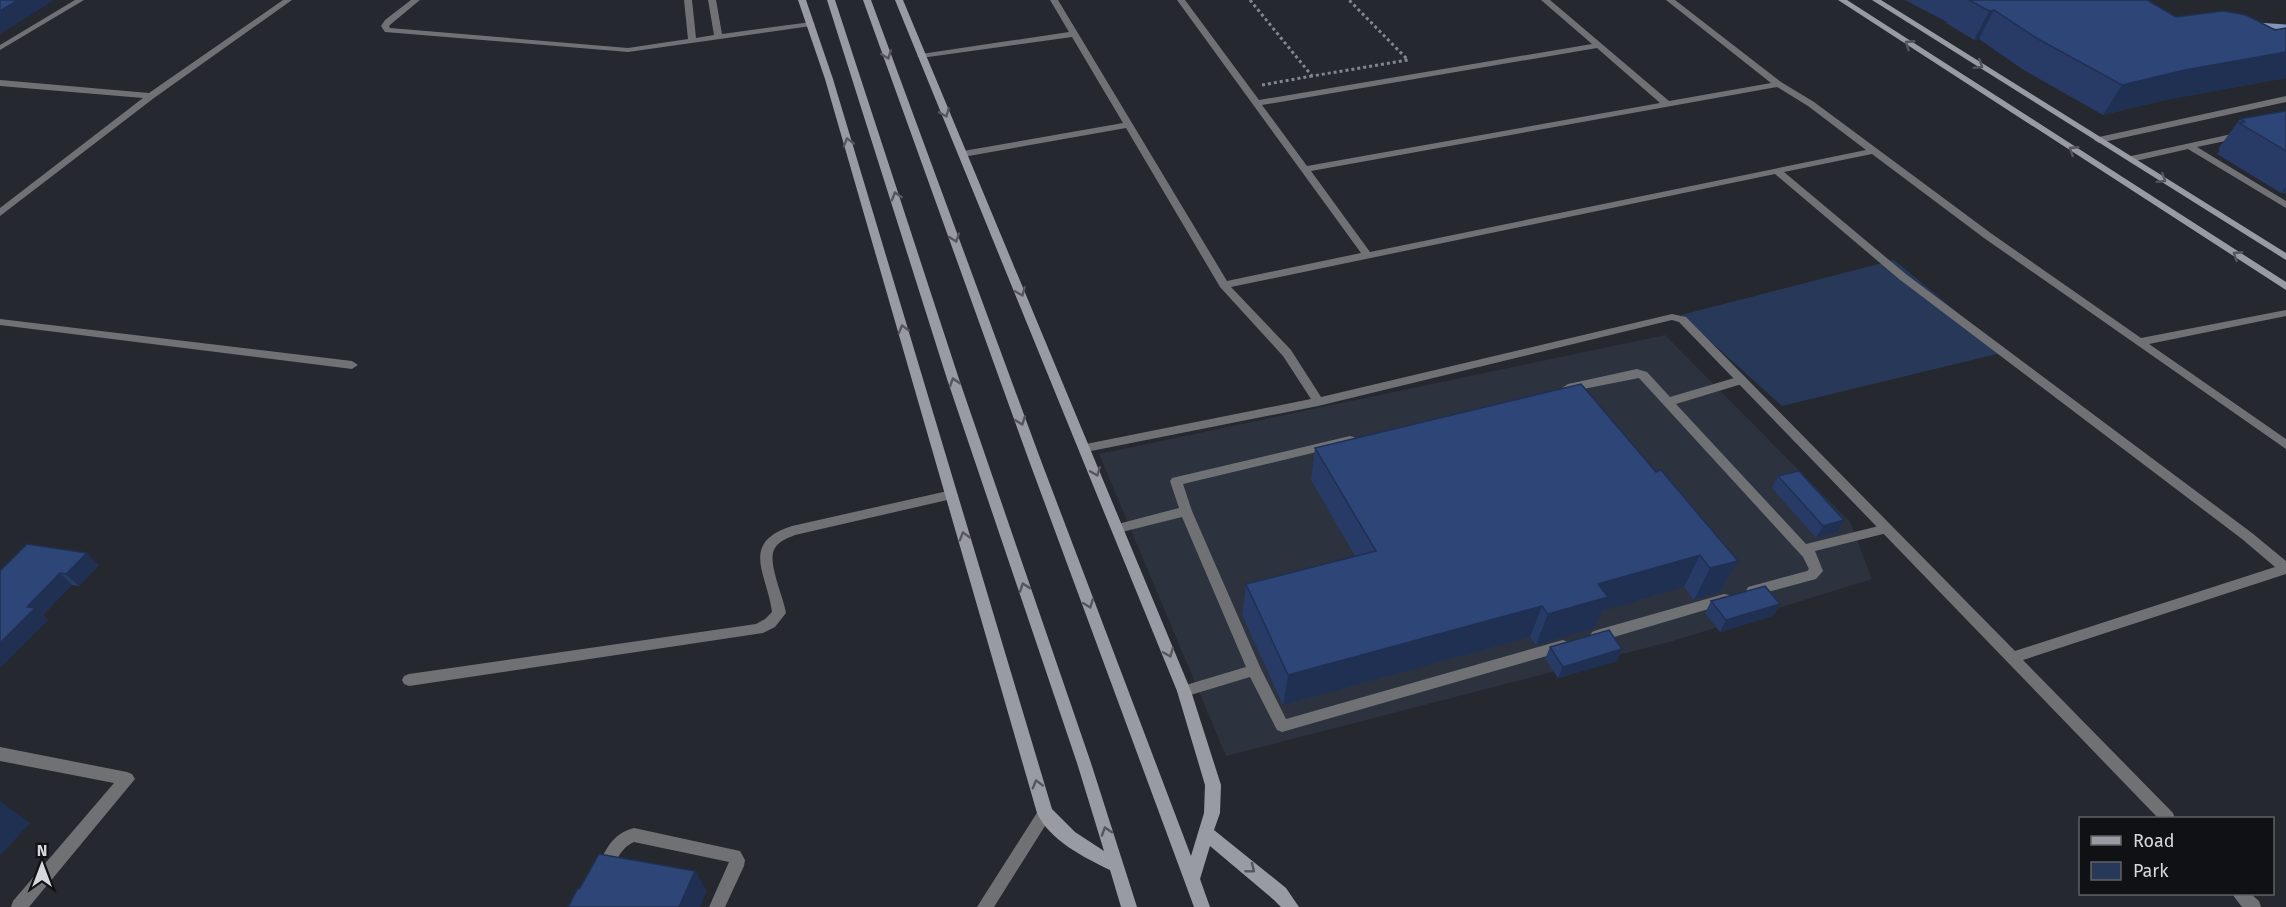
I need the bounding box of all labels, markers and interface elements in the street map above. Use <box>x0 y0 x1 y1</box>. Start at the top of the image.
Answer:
one-way arrow <box>1905 40 1916 51</box>
one-way arrow <box>880 49 893 60</box>
one-way arrow <box>1973 57 1983 69</box>
one-way arrow <box>938 106 950 117</box>
one-way arrow <box>843 137 855 148</box>
one-way arrow <box>2069 145 2079 157</box>
one-way arrow <box>2156 171 2166 183</box>
one-way arrow <box>891 191 903 202</box>
one-way arrow <box>947 232 960 243</box>
one-way arrow <box>2233 251 2243 263</box>
one-way arrow <box>1013 286 1025 297</box>
one-way arrow <box>898 324 910 335</box>
one-way arrow <box>949 377 961 388</box>
one-way arrow <box>1013 416 1026 426</box>
one-way arrow <box>1089 466 1101 477</box>
one-way arrow <box>959 531 971 542</box>
one-way arrow <box>1018 582 1031 592</box>
one-way arrow <box>1082 598 1094 609</box>
one-way arrow <box>1162 647 1174 658</box>
one-way arrow <box>1032 779 1044 789</box>
legend <box>2079 817 2274 895</box>
one-way arrow <box>1101 826 1113 837</box>
text: Road <box>2133 830 2175 852</box>
north arrow <box>12 835 72 895</box>
text: N <box>37 841 47 860</box>
text: Park <box>2133 860 2169 882</box>
one-way arrow <box>1244 862 1255 873</box>

